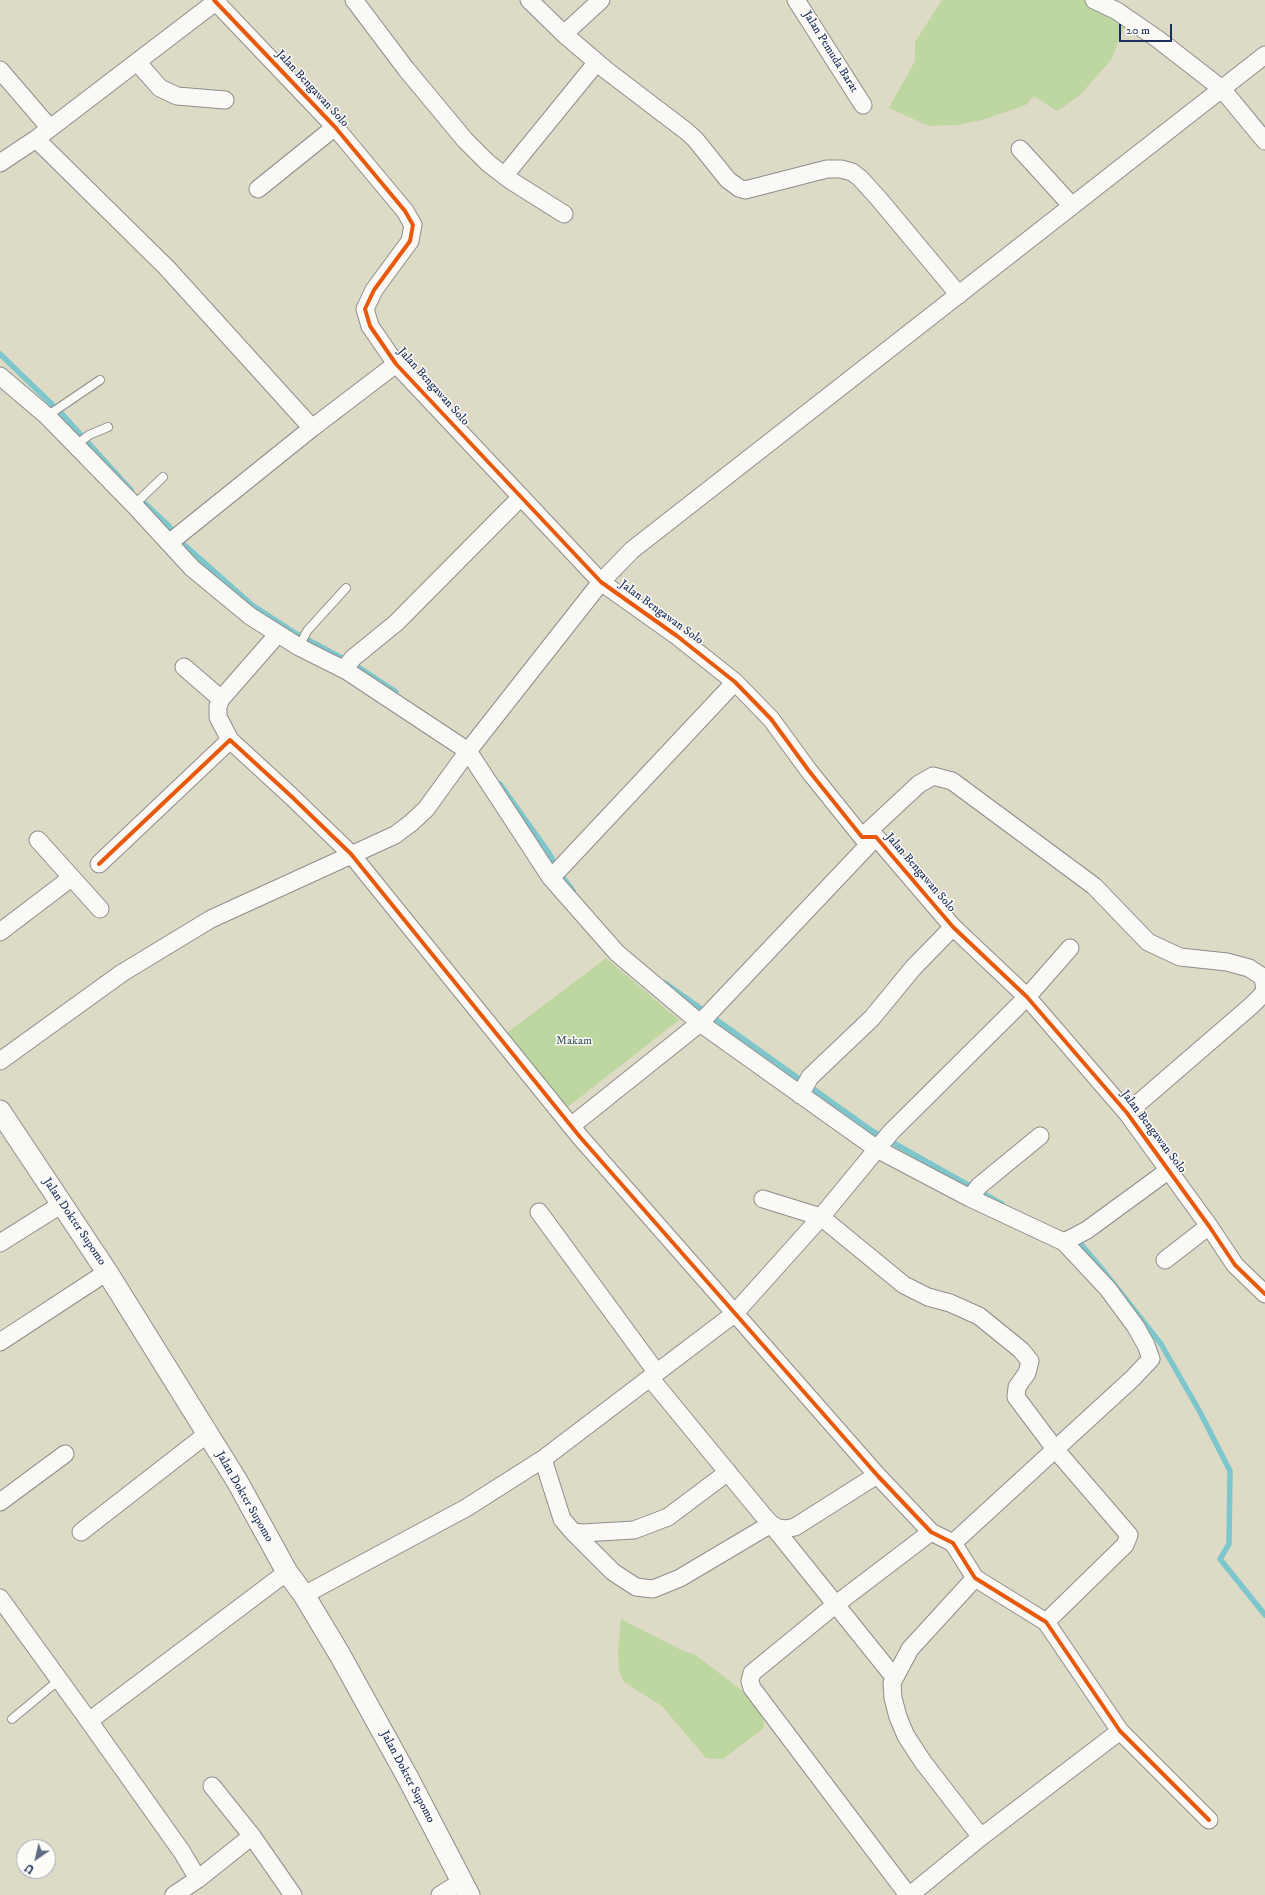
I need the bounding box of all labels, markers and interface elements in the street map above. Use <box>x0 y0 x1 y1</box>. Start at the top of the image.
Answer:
street label: Jalan Pemuda Barat <box>799 9 861 95</box>
scale bar <box>1121 16 1174 42</box>
text: 20 m <box>1126 23 1150 38</box>
street label: Jalan Bengawan Solo <box>273 48 351 130</box>
street label: Jalan Bengawan Solo <box>394 345 472 429</box>
street label: Jalan Bengawan Solo <box>616 578 706 648</box>
street label: Jalan Bengawan Solo <box>882 831 958 915</box>
park label: Makam <box>556 1035 592 1049</box>
street label: Jalan Bengawan Solo <box>1117 1088 1189 1176</box>
street label: Jalan Dokter Supomo <box>39 1176 109 1268</box>
street label: Jalan Dokter Supomo <box>212 1449 276 1545</box>
street label: Jalan Dokter Supomo <box>377 1728 437 1826</box>
north arrow <box>16 1839 56 1879</box>
text: U <box>22 1860 37 1876</box>

